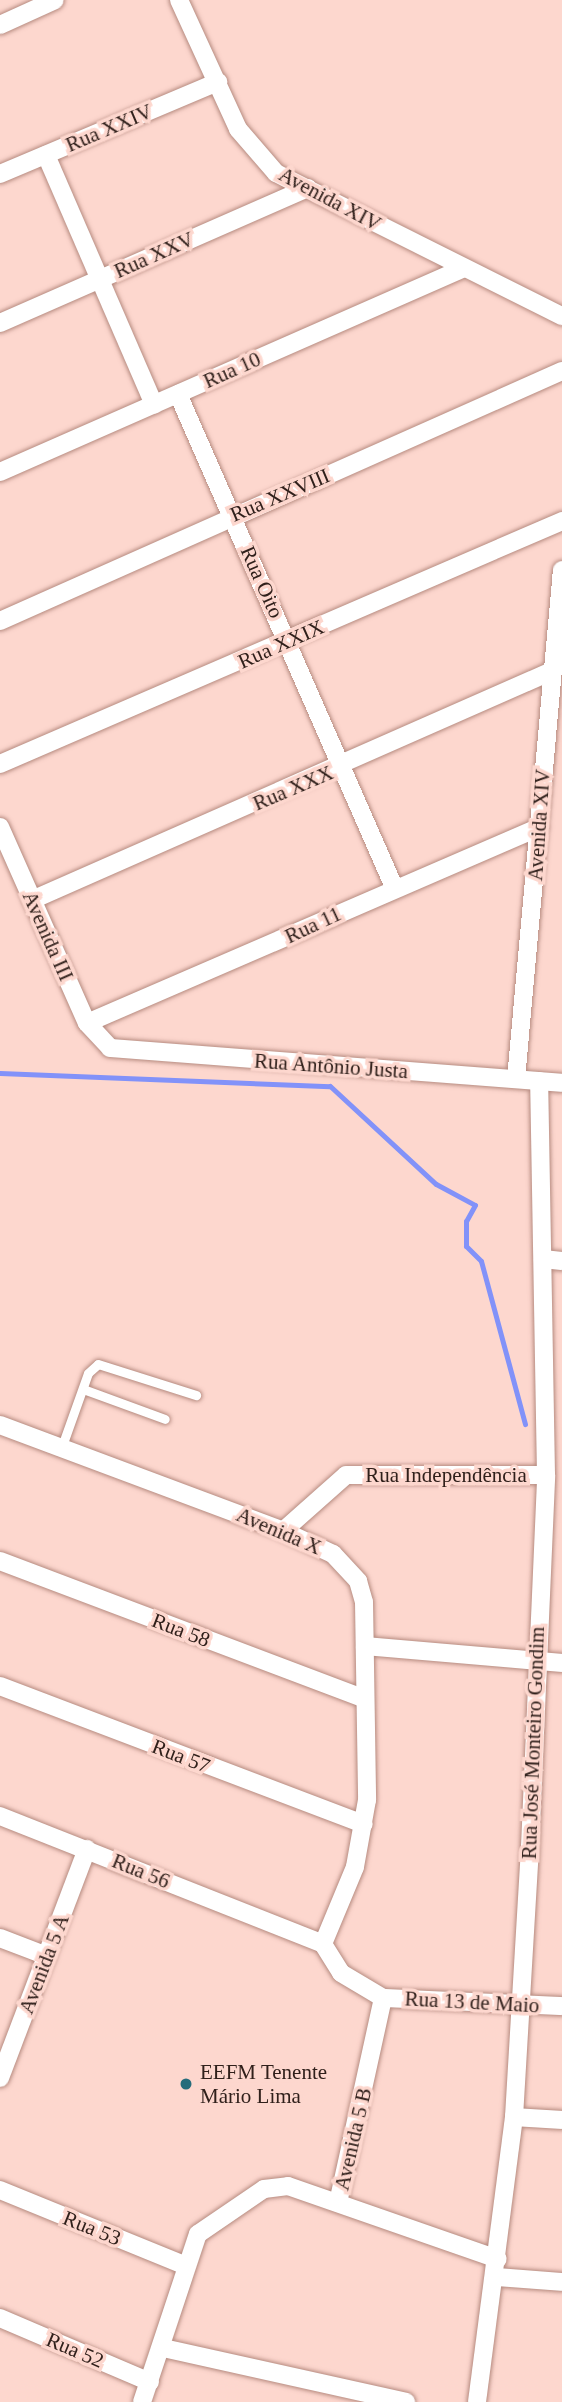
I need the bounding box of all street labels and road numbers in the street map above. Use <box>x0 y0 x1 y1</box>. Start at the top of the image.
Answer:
street label: Rua XXIV <box>62 99 156 157</box>
street label: Avenida XIV <box>275 162 385 236</box>
street label: Rua XXV <box>110 226 198 284</box>
street label: Rua 10 <box>199 346 265 394</box>
street label: Rua XXVIII <box>226 463 334 527</box>
street label: Rua Oito <box>235 542 289 622</box>
street label: Rua XXIX <box>234 614 328 674</box>
street label: Rua XXX <box>249 760 337 816</box>
street label: Avenida XIV <box>523 768 555 882</box>
street label: Avenida III <box>17 887 79 985</box>
street label: Rua 11 <box>281 901 345 949</box>
street label: Rua Antônio Justa <box>253 1048 409 1084</box>
street label: Rua Independência <box>365 1462 527 1488</box>
street label: Avenida X <box>233 1502 325 1560</box>
street label: Rua 58 <box>148 1607 214 1653</box>
street label: Rua José Monteiro Gondim <box>516 1626 550 1860</box>
street label: Rua 57 <box>148 1733 214 1779</box>
street label: Rua 56 <box>108 1848 174 1894</box>
street label: Avenida 5 A <box>13 1910 75 2018</box>
street label: Rua 13 de Maio <box>404 1986 540 2018</box>
street label: Avenida 5 B <box>329 2085 377 2193</box>
street label: Rua 53 <box>59 2205 125 2251</box>
street label: Rua 52 <box>42 2327 108 2373</box>

